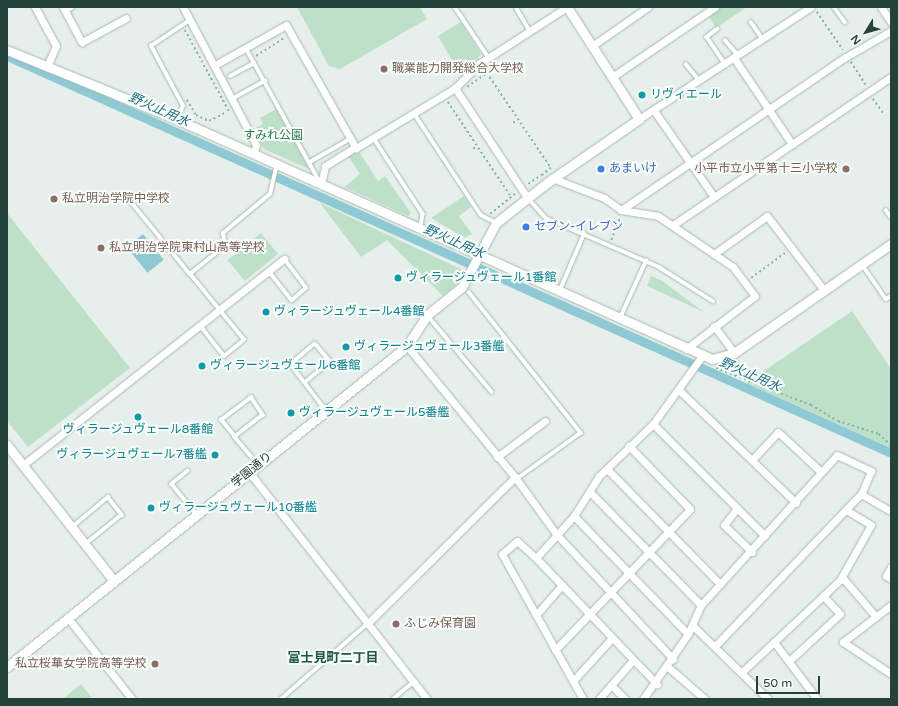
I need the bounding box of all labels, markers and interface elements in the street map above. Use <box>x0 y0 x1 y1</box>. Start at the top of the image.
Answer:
north arrow <box>846 12 886 52</box>
text: N <box>848 32 864 47</box>
place label: 職業能力開発総合大学校 <box>392 62 524 76</box>
marker: 職業能力開発総合大学校 <box>379 64 389 74</box>
place label: リヴィエール <box>650 88 722 102</box>
water label: 野火止用水 <box>126 90 192 130</box>
marker: リヴィエール <box>637 90 647 100</box>
park label: すみれ公園 <box>243 129 303 143</box>
place label: あまいけ <box>609 162 657 176</box>
place label: 小平市立小平第十三小学校 <box>694 162 838 176</box>
marker: あまいけ <box>596 164 606 174</box>
marker: 小平市立小平第十三小学校 <box>841 164 851 174</box>
place label: 私立明治学院中学校 <box>62 192 170 206</box>
marker: 私立明治学院中学校 <box>49 194 59 204</box>
place label: セブン-イレブン <box>534 220 623 234</box>
water label: 野火止用水 <box>421 222 487 262</box>
marker: セブン-イレブン <box>521 222 531 232</box>
place label: 私立明治学院東村山高等学校 <box>109 241 265 255</box>
marker: 私立明治学院東村山高等学校 <box>96 243 106 253</box>
place label: ヴィラージュヴェール1番館 <box>406 271 558 285</box>
marker: ヴィラージュヴェール1番館 <box>393 273 403 283</box>
place label: ヴィラージュヴェール4番館 <box>274 305 426 319</box>
marker: ヴィラージュヴェール4番館 <box>261 307 271 317</box>
place label: ヴィラージュヴェール3番艦 <box>354 340 506 354</box>
marker: ヴィラージュヴェール3番艦 <box>341 342 351 352</box>
water label: 野火止用水 <box>717 355 783 395</box>
place label: ヴィラージュヴェール6番館 <box>210 359 362 373</box>
marker: ヴィラージュヴェール6番館 <box>197 361 207 371</box>
place label: ヴィラージュヴェール5番艦 <box>299 406 451 420</box>
marker: ヴィラージュヴェール5番艦 <box>286 408 296 418</box>
marker: ヴィラージュヴェール8番館 <box>133 412 143 422</box>
place label: ヴィラージュヴェール8番館 <box>62 423 214 437</box>
place label: ヴィラージュヴェール7番艦 <box>55 448 207 462</box>
street label: 学園通り <box>229 449 275 491</box>
marker: ヴィラージュヴェール7番艦 <box>210 450 220 460</box>
place label: ヴィラージュヴェール10番艦 <box>159 501 318 515</box>
marker: ヴィラージュヴェール10番艦 <box>146 503 156 513</box>
place label: ふじみ保育園 <box>404 617 476 631</box>
marker: ふじみ保育園 <box>391 619 401 629</box>
district label: 富士見町二丁目 <box>288 650 378 666</box>
place label: 私立桜華女学院高等学校 <box>15 657 147 671</box>
marker: 私立桜華女学院高等学校 <box>150 659 160 669</box>
scale bar <box>758 668 822 694</box>
text: 50 m <box>763 676 792 690</box>

